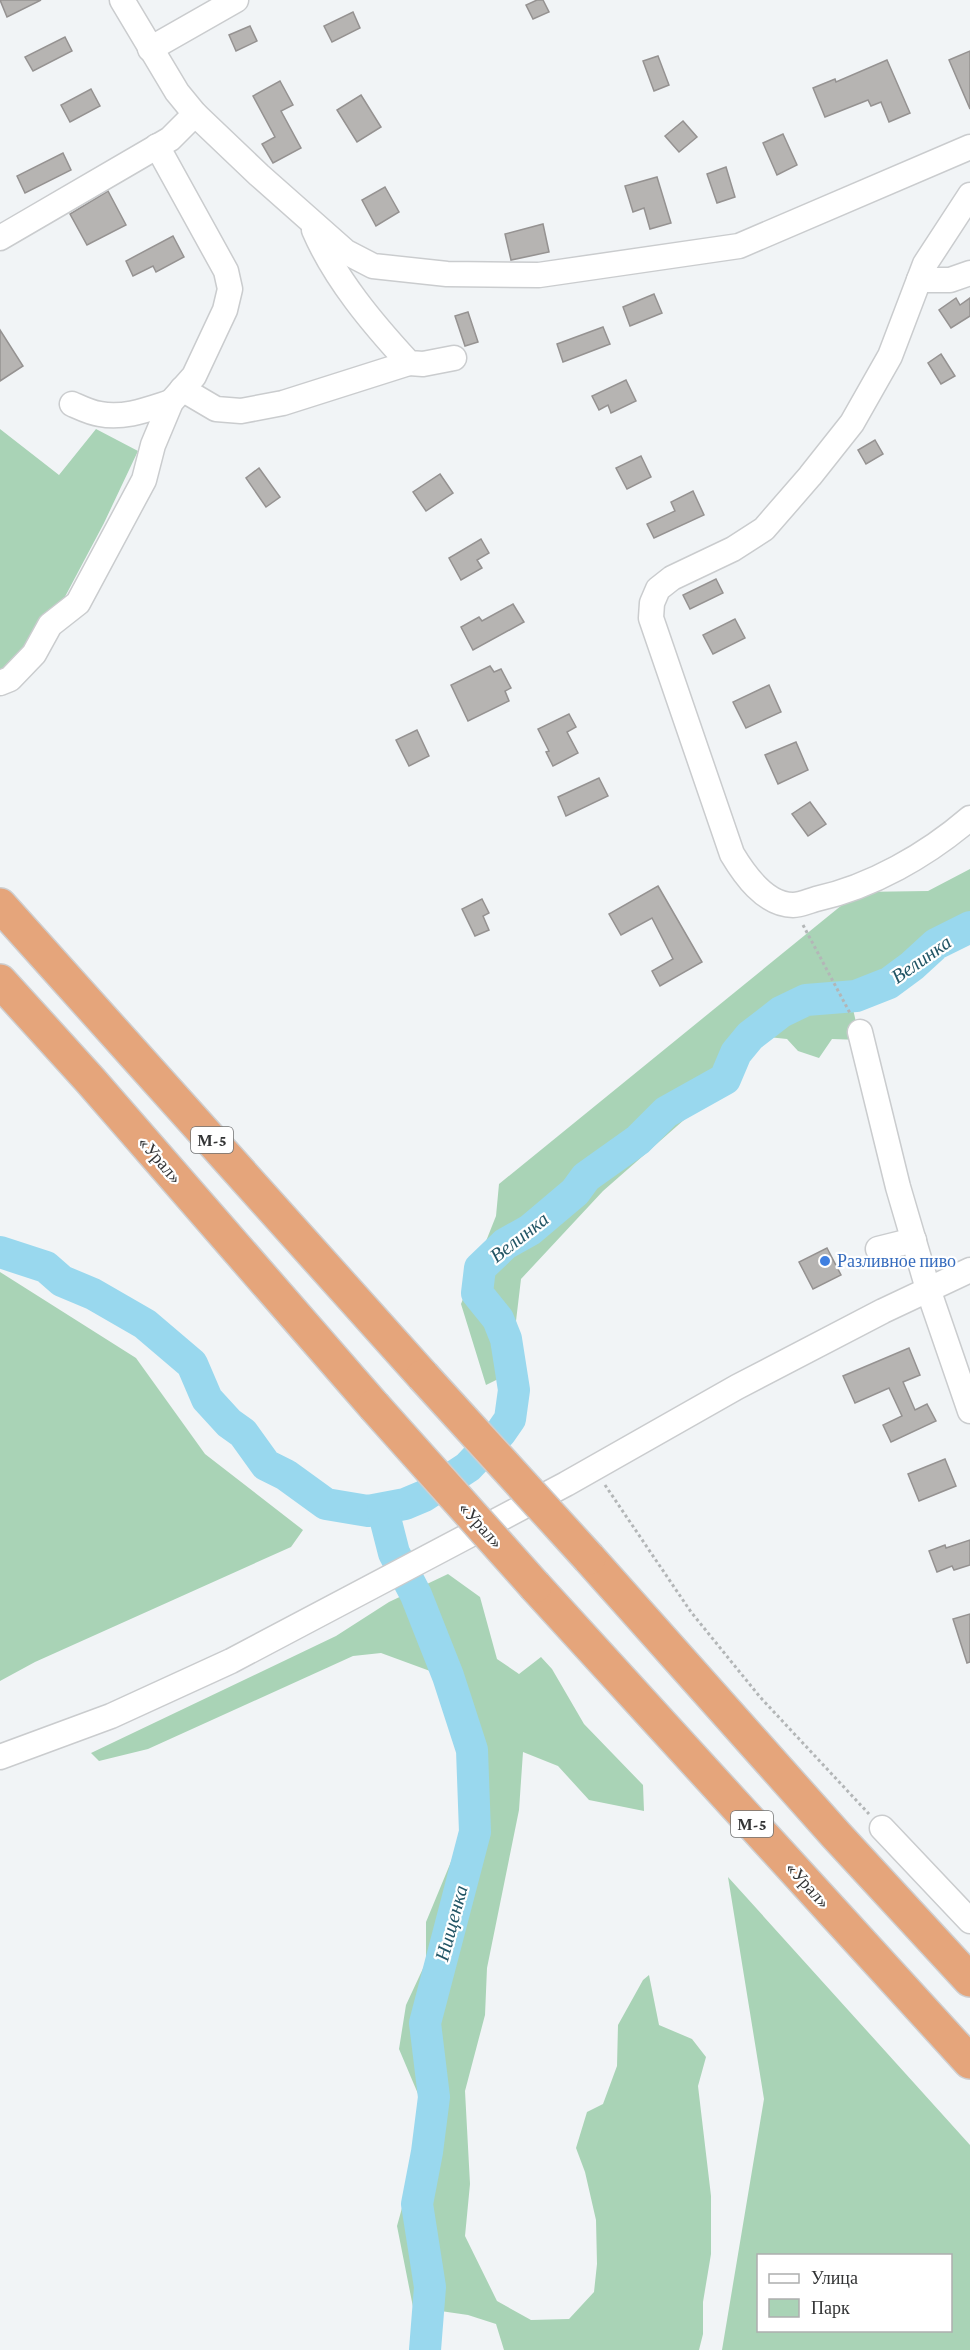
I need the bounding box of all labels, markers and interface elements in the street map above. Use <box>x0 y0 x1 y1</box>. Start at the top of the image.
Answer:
water label: Велинка <box>887 930 955 988</box>
road number: М-5 <box>191 1127 233 1153</box>
street label: «Урал» <box>134 1132 186 1188</box>
water label: Велинка <box>485 1207 553 1267</box>
place label: Разливное пиво <box>837 1251 956 1271</box>
marker: Разливное пиво <box>818 1254 832 1268</box>
street label: «Урал» <box>455 1497 507 1553</box>
road number: М-5 <box>731 1811 773 1837</box>
street label: «Урал» <box>782 1857 834 1913</box>
water label: Нищенка <box>430 1883 473 1965</box>
legend <box>757 2254 952 2332</box>
text: Улица <box>811 2268 858 2288</box>
text: Парк <box>811 2298 850 2318</box>

